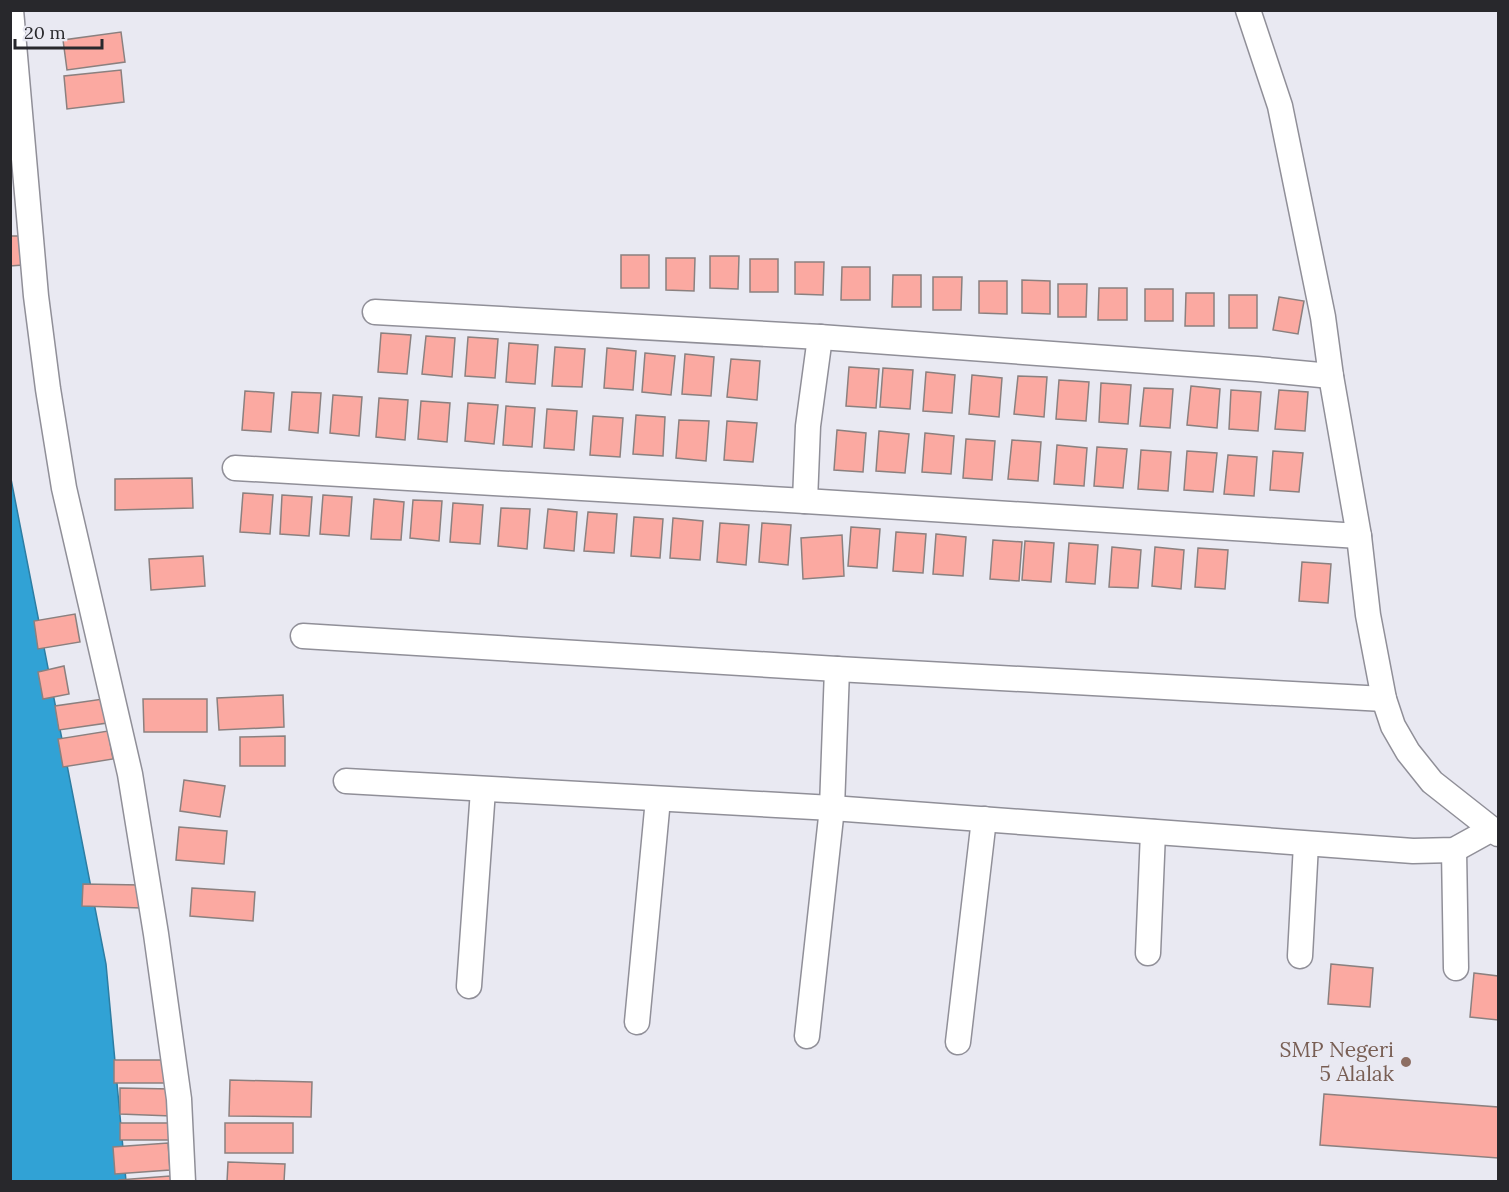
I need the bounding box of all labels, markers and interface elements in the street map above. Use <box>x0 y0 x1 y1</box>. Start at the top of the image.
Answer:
scale bar <box>15 12 102 50</box>
text: 20 m <box>24 21 66 44</box>
place label: SMP Negeri 5 Alalak <box>1280 1036 1395 1087</box>
marker: SMP Negeri 5 Alalak <box>1399 1055 1413 1069</box>

